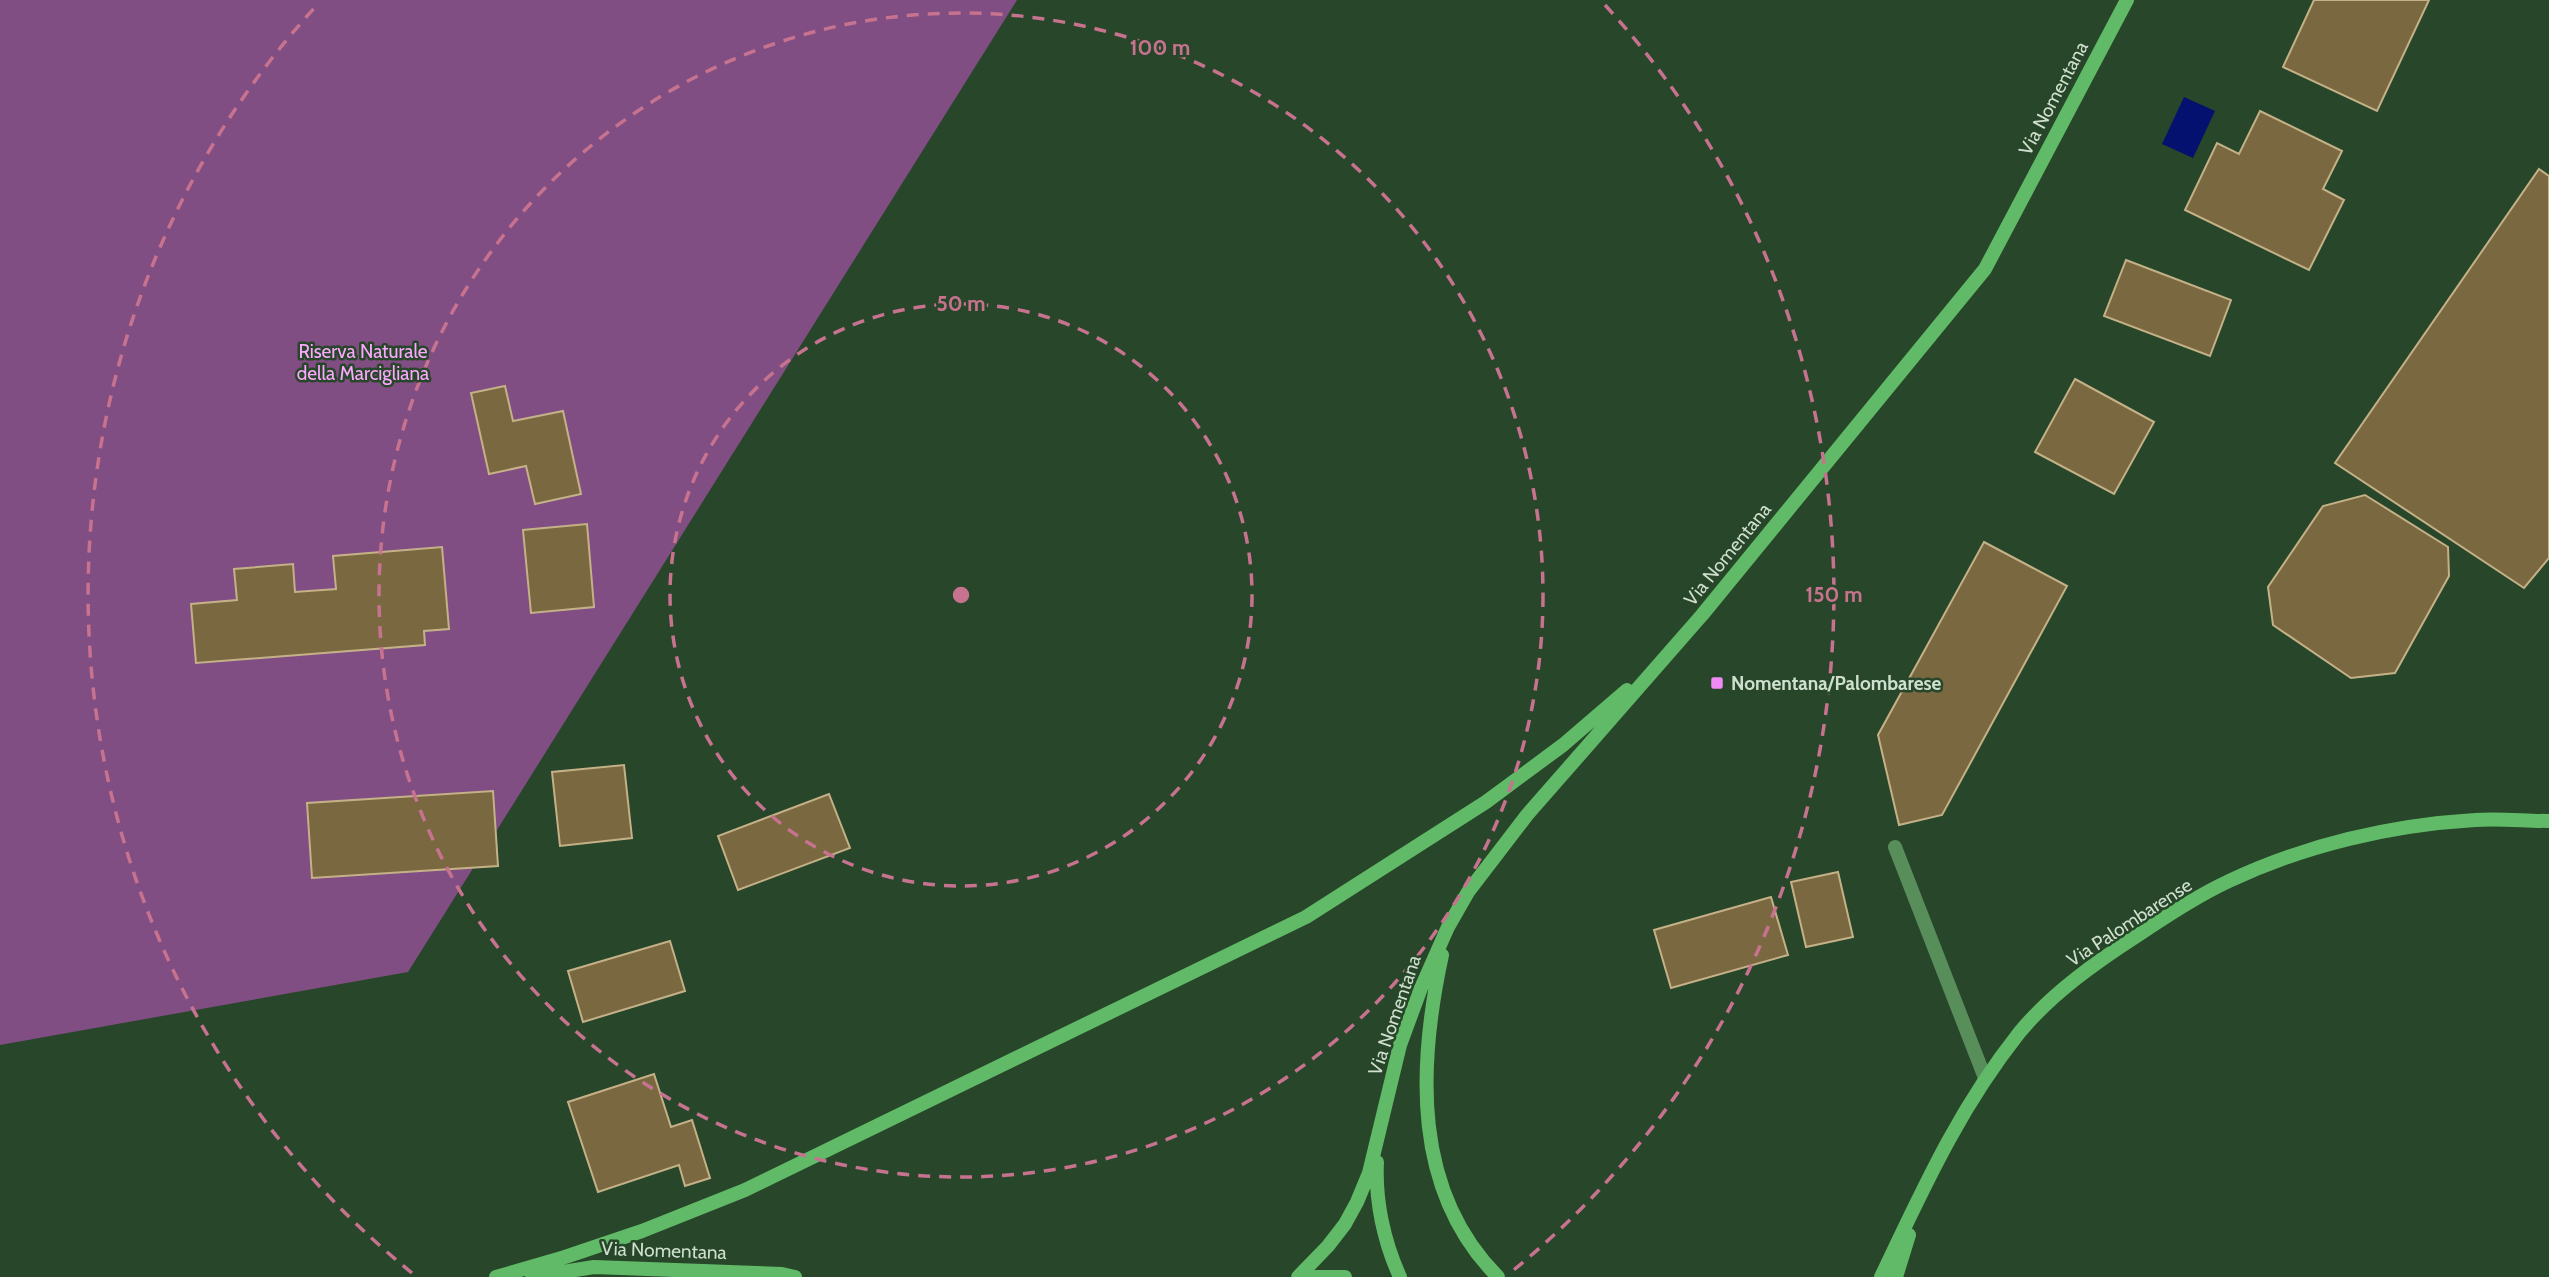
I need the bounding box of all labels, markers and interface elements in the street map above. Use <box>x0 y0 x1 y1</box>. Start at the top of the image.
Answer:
text: 100 m <box>1130 35 1190 60</box>
street label: Via Nomentana <box>2014 37 2093 159</box>
text: 50 m <box>936 291 986 316</box>
park label: Riserva Naturale della Marcigliana <box>297 340 429 385</box>
street label: Via Nomentana <box>1679 498 1776 610</box>
text: 150 m <box>1806 582 1862 607</box>
centre of rings <box>949 583 973 607</box>
place label: Nomentana/Palombarese <box>1731 672 1941 695</box>
marker: Nomentana/Palombarese <box>1709 675 1725 691</box>
street label: Via Palombarense <box>2062 873 2196 971</box>
street label: Via Nomentana <box>1363 952 1426 1078</box>
street label: Via Nomentana <box>601 1237 727 1264</box>

